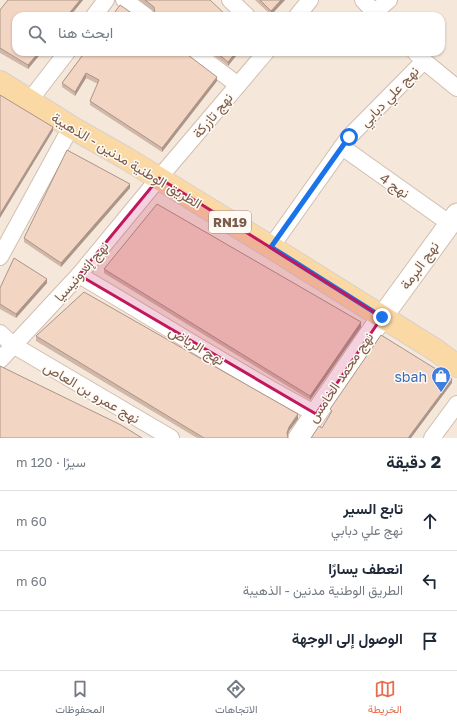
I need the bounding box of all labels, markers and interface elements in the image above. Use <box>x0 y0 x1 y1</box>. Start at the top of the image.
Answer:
search box <box>12 12 445 56</box>
icon: search <box>26 23 48 45</box>
text: ابحث هنا <box>58 23 113 41</box>
street label: نهج علي دبابي <box>356 62 425 133</box>
street label: نهج تازركة <box>188 89 238 143</box>
street label: الطريق الوطنية مدنين - الذهيبة <box>48 108 205 213</box>
route start <box>340 128 358 146</box>
street label: نهج 4 <box>375 169 413 204</box>
road number: RN19 <box>209 211 251 233</box>
street label: نهج إندونيسيا <box>50 237 114 307</box>
street label: نهج البرمة <box>396 238 445 294</box>
route end <box>373 308 391 326</box>
street label: نهج الرياض <box>164 322 228 371</box>
street label: نهج محمد الخامس <box>303 329 379 427</box>
street label: نهج عمرو بن العاص <box>39 358 143 429</box>
shop icon: sbah <box>430 365 452 393</box>
place label: sbah <box>394 368 427 385</box>
text: 2 دقيقة <box>386 451 441 472</box>
text: سيرًا · 120 m <box>16 454 86 470</box>
text: تابع السير <box>343 499 403 517</box>
icon: ahead <box>419 510 441 532</box>
text: 60 m <box>16 513 47 529</box>
text: نهج علي دبابي <box>331 522 403 538</box>
text: انعطف يسارًا <box>328 559 403 577</box>
icon: left <box>419 570 441 592</box>
text: 60 m <box>16 573 47 589</box>
text: الطريق الوطنية مدنين - الذهيبة <box>243 582 403 598</box>
text: الوصول إلى الوجهة <box>292 629 403 647</box>
icon: arrive <box>419 630 441 652</box>
tab: المحفوظات <box>55 678 105 719</box>
tab: الاتجاهات <box>215 678 258 719</box>
tab: الخريطة <box>368 678 402 719</box>

